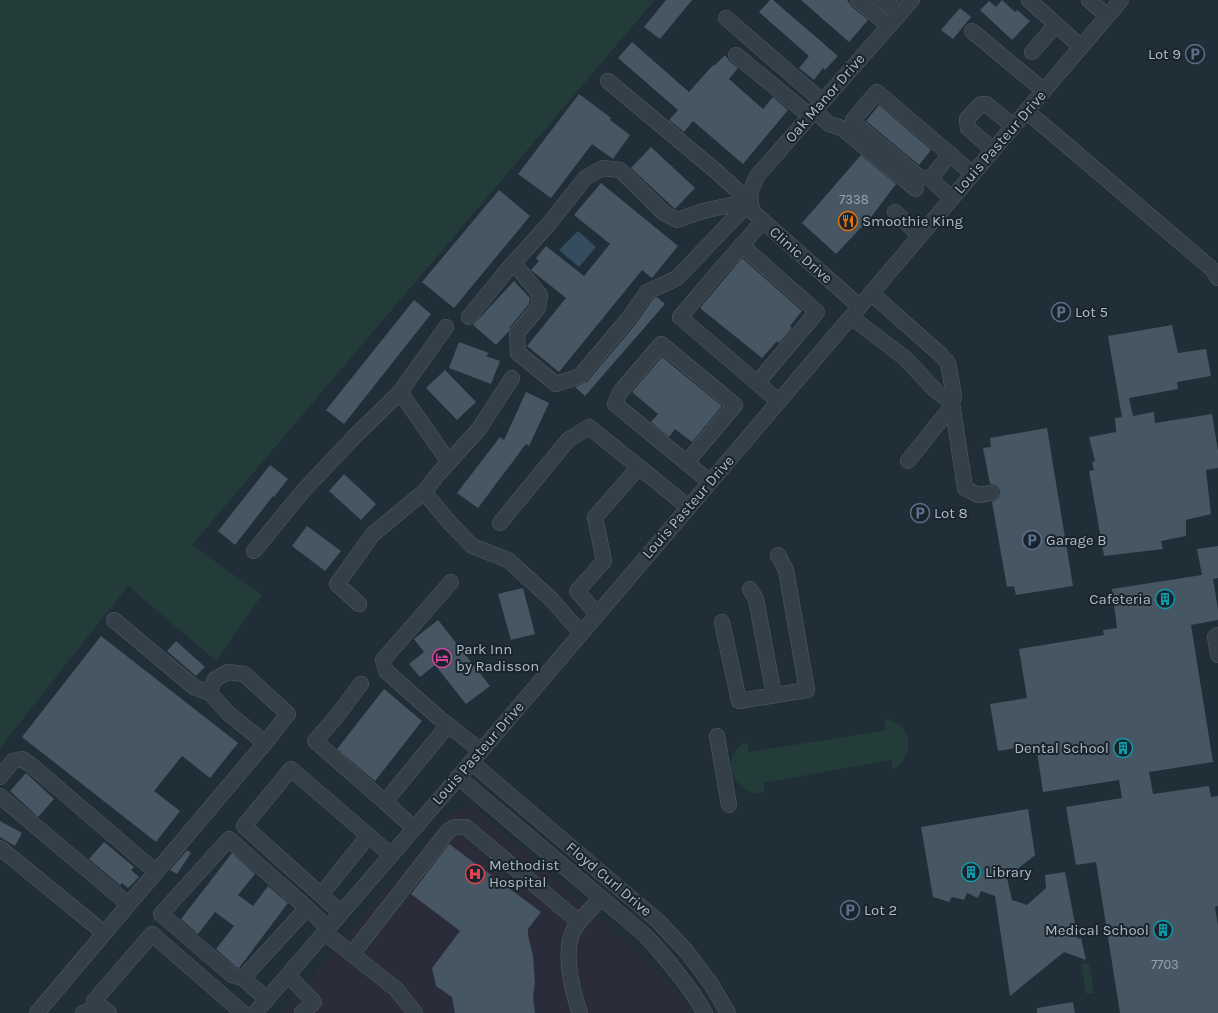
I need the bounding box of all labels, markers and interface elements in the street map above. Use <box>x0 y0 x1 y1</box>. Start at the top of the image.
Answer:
parking icon: Lot 9 <box>1184 43 1206 65</box>
place label: Lot 9 <box>1148 45 1181 63</box>
street label: Oak Manor Drive <box>781 50 869 146</box>
street label: Louis Pasteur Drive <box>950 87 1050 197</box>
house number: 7338 <box>839 192 869 207</box>
restaurant icon: Smoothie King <box>837 210 859 232</box>
place label: Smoothie King <box>862 212 964 230</box>
street label: Clinic Drive <box>766 223 836 287</box>
parking icon: Lot 5 <box>1050 301 1072 323</box>
place label: Lot 5 <box>1075 303 1108 321</box>
street label: Louis Pasteur Drive <box>638 452 738 562</box>
parking icon: Lot 8 <box>909 502 931 524</box>
place label: Lot 8 <box>934 504 968 522</box>
parking icon: Garage B <box>1021 529 1043 551</box>
place label: Garage B <box>1046 531 1107 549</box>
building icon: Cafeteria <box>1154 588 1176 610</box>
place label: Cafeteria <box>1089 590 1151 608</box>
place label: Park Inn by Radisson <box>456 640 539 675</box>
hotel icon: Park Inn by Radisson <box>431 647 453 669</box>
street label: Louis Pasteur Drive <box>428 698 528 808</box>
building icon: Dental School <box>1112 737 1134 759</box>
place label: Dental School <box>1014 739 1109 757</box>
street label: Floyd Curl Drive <box>563 838 655 920</box>
place label: Methodist Hospital <box>489 856 560 891</box>
building icon: Library <box>960 861 982 883</box>
hospital icon: Methodist Hospital <box>464 863 486 885</box>
place label: Library <box>985 863 1031 881</box>
parking icon: Lot 2 <box>839 899 861 921</box>
place label: Lot 2 <box>864 901 897 919</box>
building icon: Medical School <box>1152 919 1174 941</box>
place label: Medical School <box>1045 921 1149 939</box>
house number: 7703 <box>1151 957 1179 972</box>

